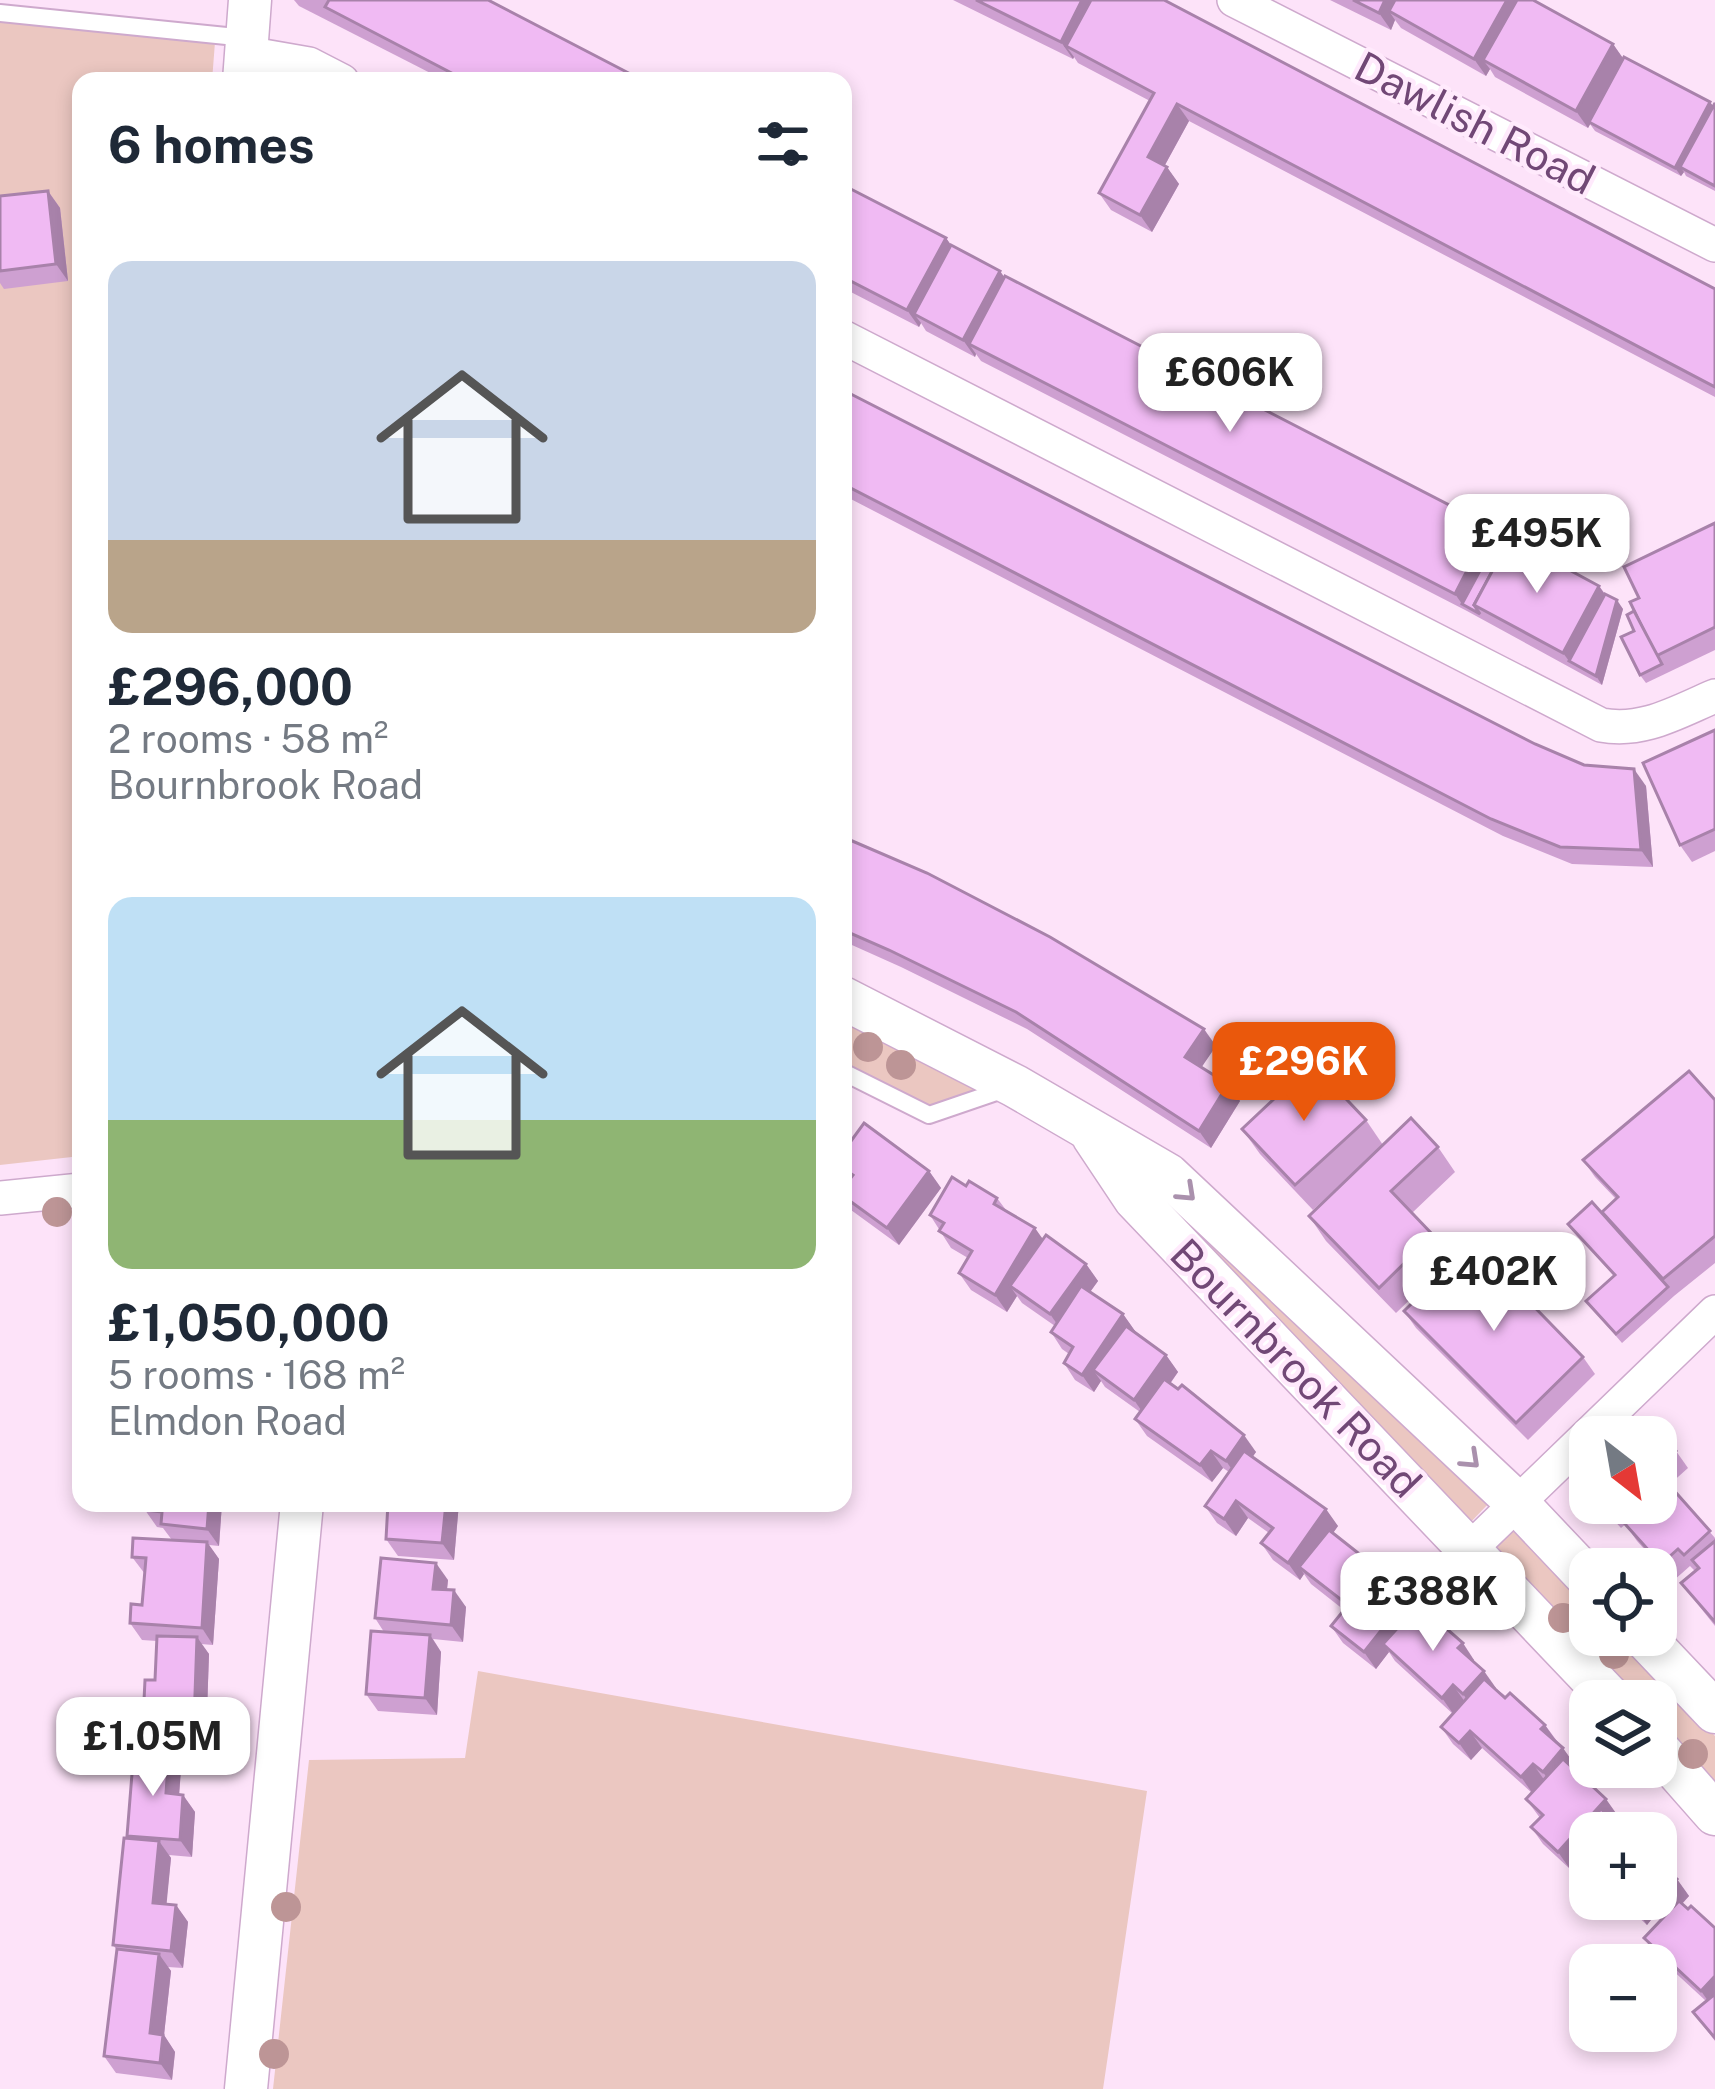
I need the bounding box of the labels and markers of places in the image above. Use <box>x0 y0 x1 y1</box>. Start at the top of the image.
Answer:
pin: £606K <box>1146 333 1314 435</box>
pin: £495K <box>1453 494 1621 596</box>
pin: £296K <box>1220 1022 1388 1124</box>
pin: £402K <box>1410 1232 1578 1334</box>
pin: £388K <box>1349 1552 1517 1654</box>
pin: £1.05M <box>55 1697 251 1799</box>

